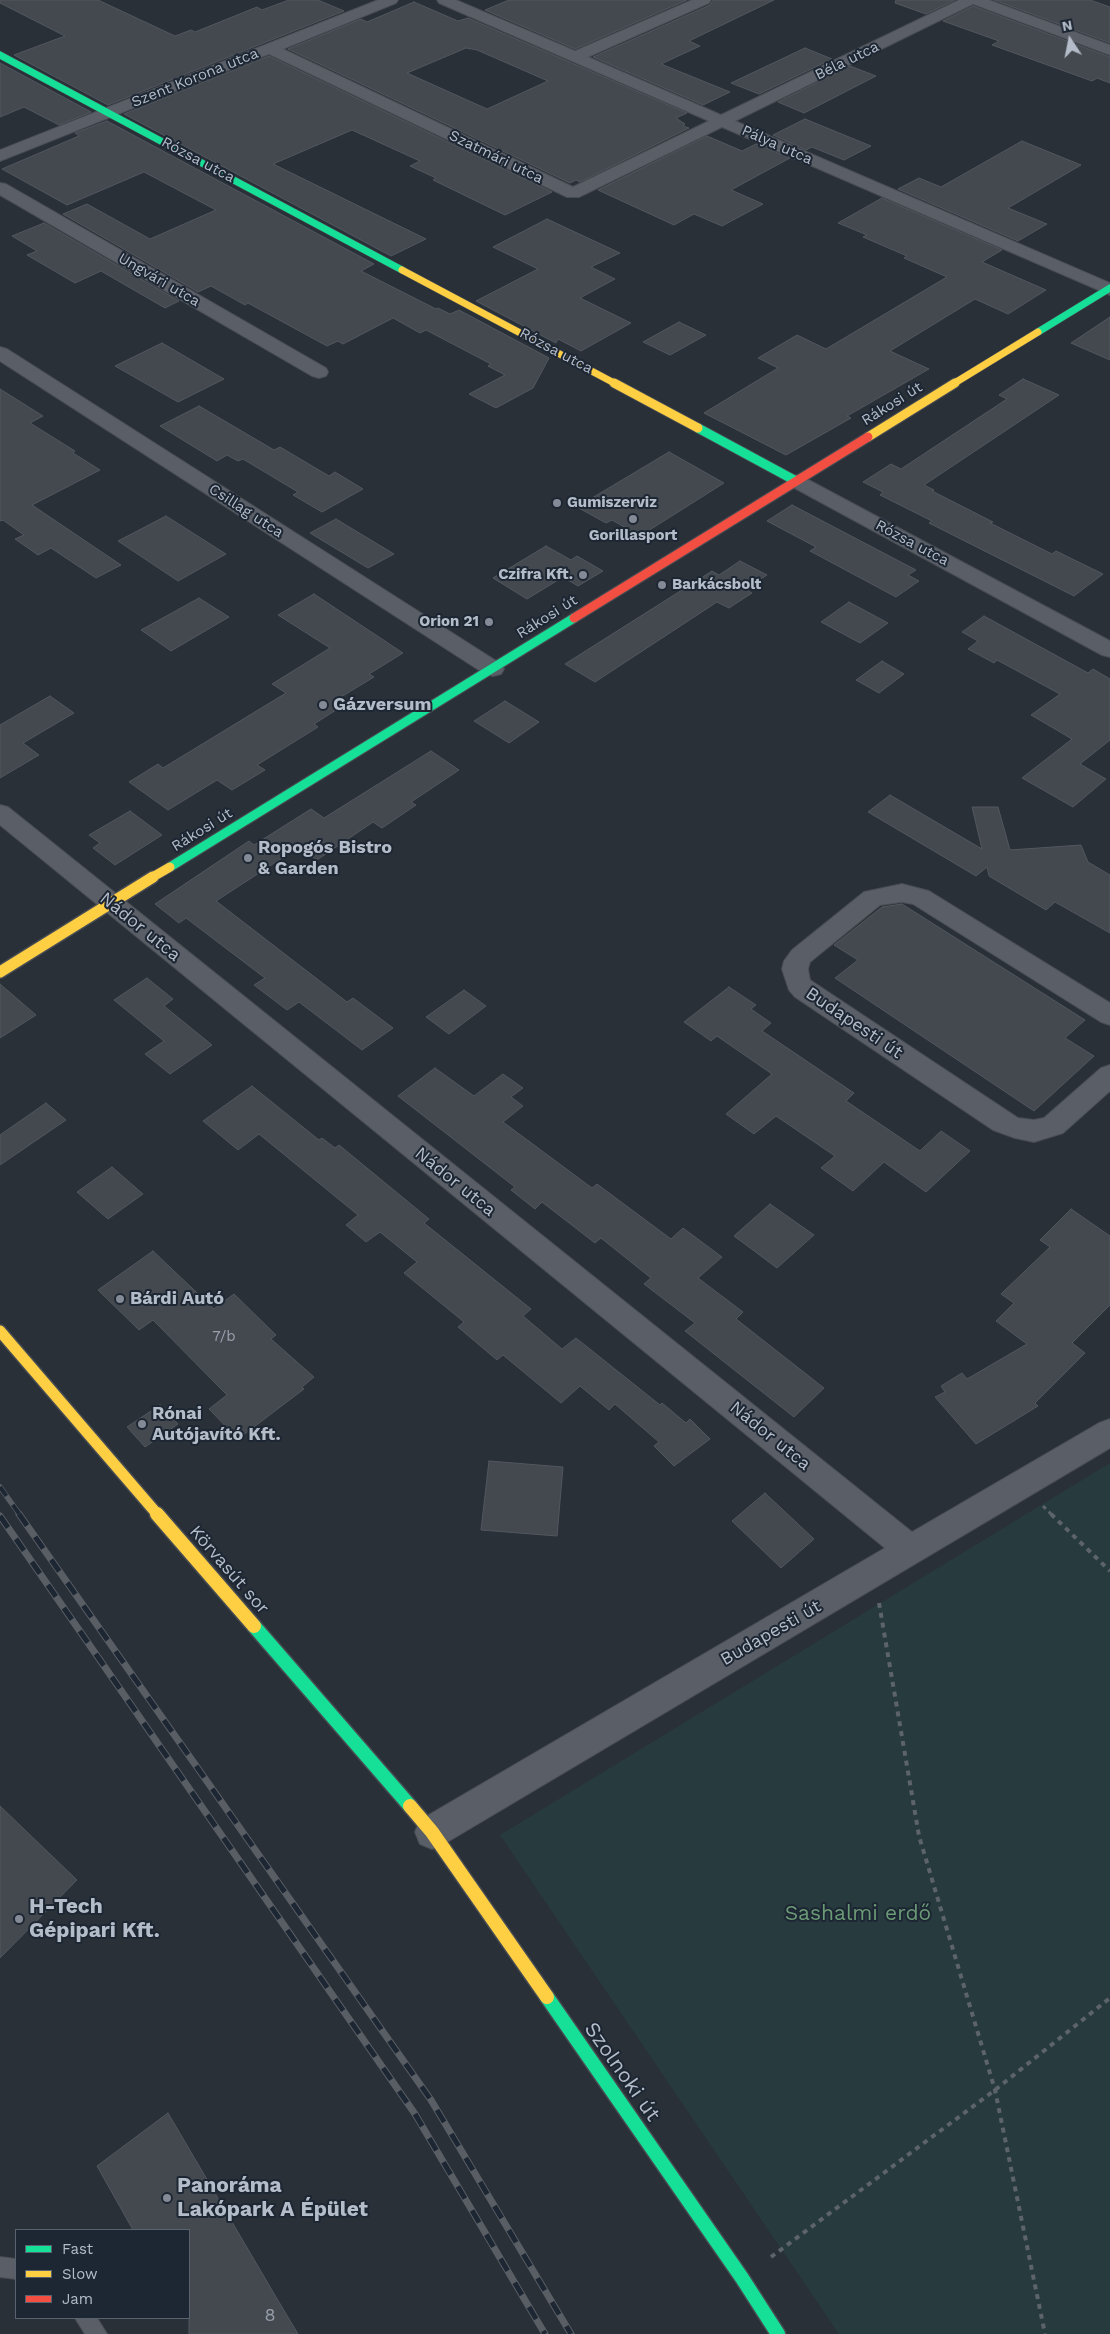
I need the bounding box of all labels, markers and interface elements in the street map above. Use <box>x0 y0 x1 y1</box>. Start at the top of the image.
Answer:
north arrow <box>1045 15 1095 65</box>
text: N <box>1061 16 1074 34</box>
street label: Béla utca <box>812 38 882 84</box>
street label: Szent Korona utca <box>129 44 261 112</box>
street label: Pálya utca <box>739 121 815 169</box>
street label: Szatmári utca <box>446 126 546 188</box>
street label: Rózsa utca <box>158 133 238 187</box>
street label: Ungvári utca <box>115 249 203 311</box>
street label: Rózsa utca <box>516 324 596 378</box>
street label: Rákosi út <box>858 378 926 430</box>
street label: Csillag utca <box>205 480 287 542</box>
place label: Gumiszerviz <box>567 494 657 512</box>
marker: Gumiszerviz <box>551 497 563 509</box>
marker: Gorillasport <box>627 513 639 525</box>
street label: Rózsa utca <box>872 516 952 570</box>
place label: Gorillasport <box>589 527 677 545</box>
place label: Czifra Kft. <box>498 566 573 584</box>
marker: Czifra Kft. <box>577 569 589 581</box>
place label: Barkácsbolt <box>672 576 761 594</box>
marker: Barkácsbolt <box>656 579 668 591</box>
street label: Rákosi út <box>513 591 581 643</box>
place label: Orion 21 <box>419 613 479 631</box>
marker: Orion 21 <box>483 616 495 628</box>
place label: Gázversum <box>333 694 431 716</box>
marker: Gázversum <box>317 699 329 711</box>
street label: Rákosi út <box>168 804 236 856</box>
place label: Ropogós Bistro & Garden <box>258 837 392 880</box>
marker: Ropogós Bistro & Garden <box>242 852 254 864</box>
street label: Nádor utca <box>95 888 185 966</box>
street label: Budapesti út <box>801 983 907 1063</box>
street label: Nádor utca <box>410 1143 500 1221</box>
place label: Bárdi Autó <box>130 1288 224 1310</box>
marker: Bárdi Autó <box>114 1293 126 1305</box>
house number: 7/b <box>212 1328 236 1346</box>
street label: Nádor utca <box>725 1397 815 1475</box>
place label: Rónai Autójavító Kft. <box>152 1403 281 1446</box>
marker: Rónai Autójavító Kft. <box>136 1418 148 1430</box>
street label: Körvasút sor <box>185 1521 273 1619</box>
street label: Budapesti út <box>717 1595 825 1671</box>
place label: H-Tech Gépipari Kft. <box>29 1894 160 1944</box>
park label: Sashalmi erdő <box>785 1901 931 1927</box>
marker: H-Tech Gépipari Kft. <box>13 1913 25 1925</box>
street label: Szolnoki út <box>579 2017 665 2127</box>
place label: Panoráma Lakópark A Épület <box>177 2173 368 2223</box>
marker: Panoráma Lakópark A Épület <box>161 2192 173 2204</box>
legend <box>15 2229 190 2319</box>
text: Fast <box>62 2240 93 2258</box>
text: Slow <box>62 2265 98 2283</box>
text: Jam <box>62 2290 93 2308</box>
house number: 8 <box>264 2305 276 2327</box>

